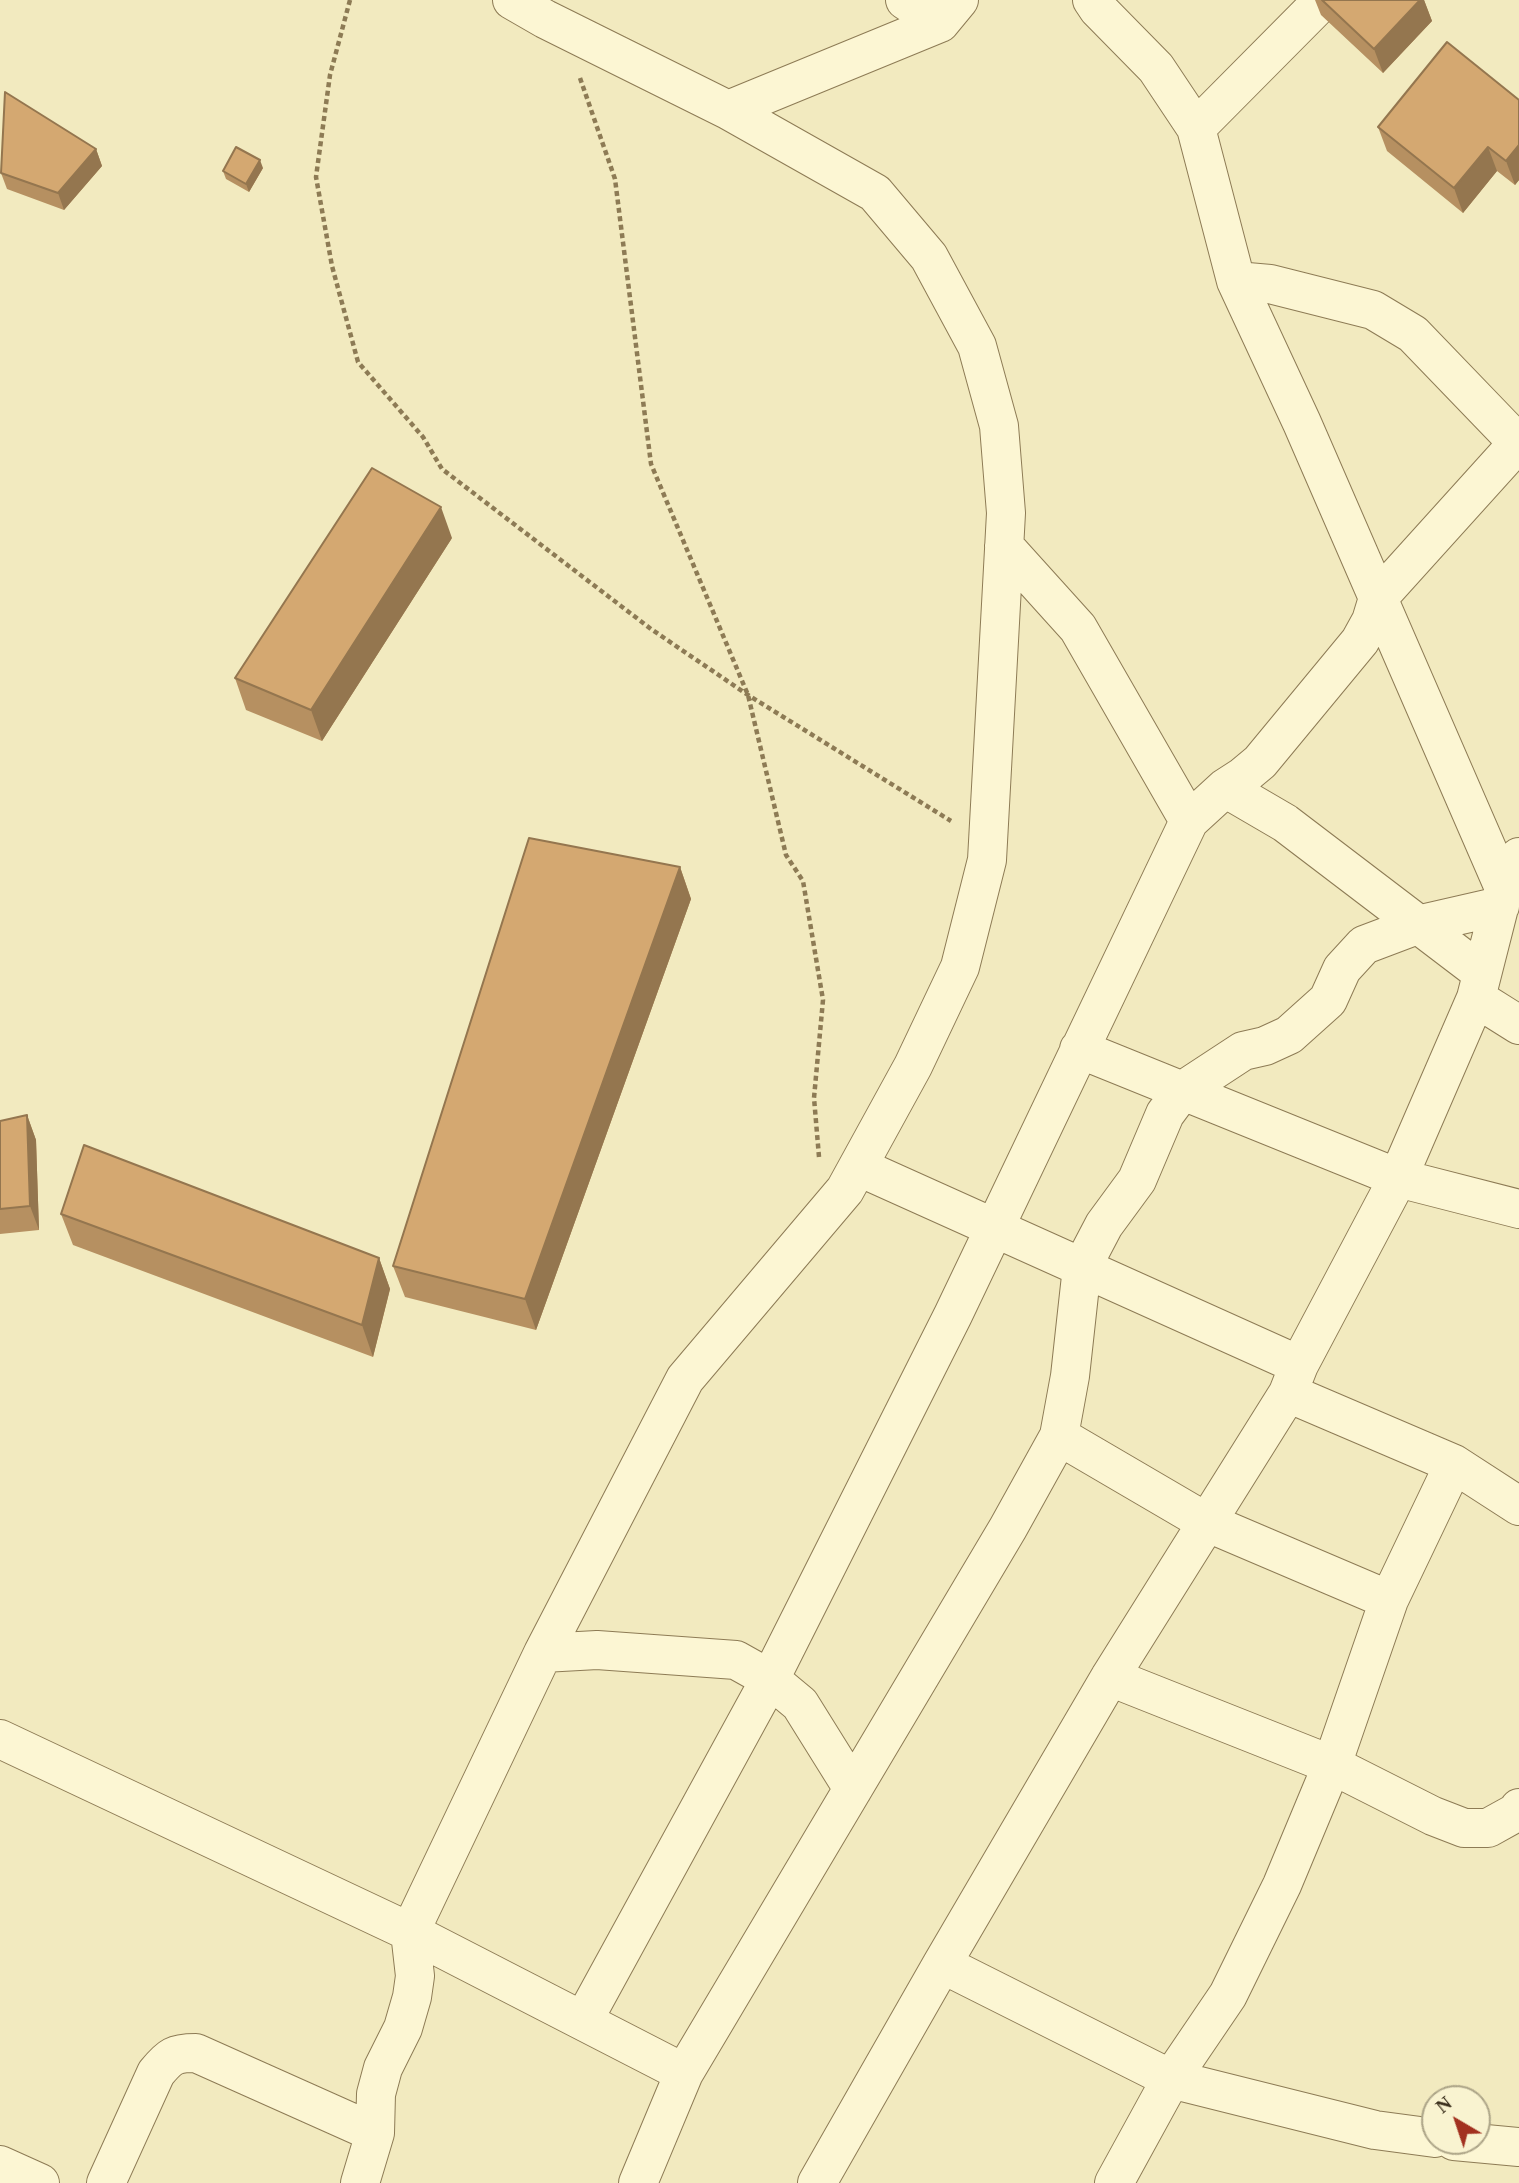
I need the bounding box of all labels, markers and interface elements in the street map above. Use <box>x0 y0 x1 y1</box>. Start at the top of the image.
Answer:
north arrow <box>1421 2085 1491 2155</box>
text: N <box>1432 2092 1456 2117</box>

